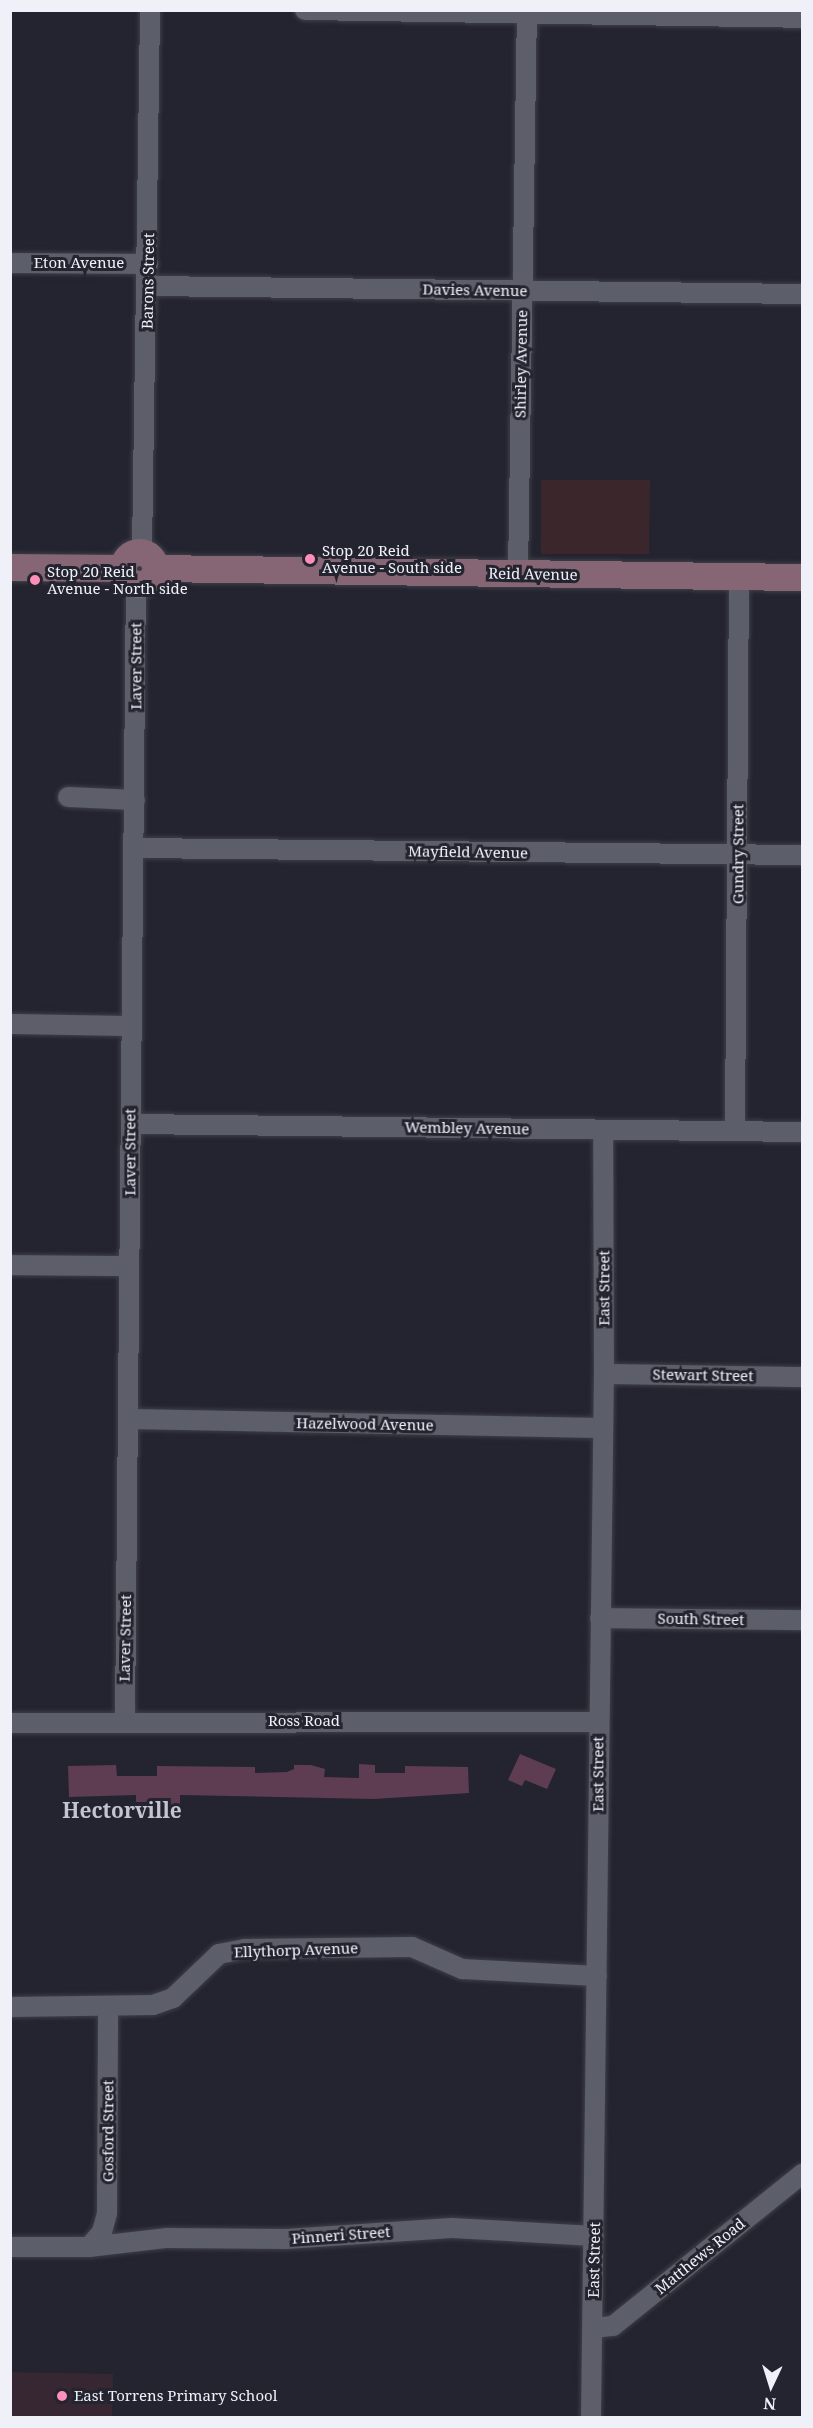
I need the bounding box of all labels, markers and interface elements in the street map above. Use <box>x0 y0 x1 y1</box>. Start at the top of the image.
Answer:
street label: Barons Street <box>138 233 158 329</box>
street label: Eton Avenue <box>34 254 124 272</box>
street label: Davies Avenue <box>422 280 528 300</box>
street label: Shirley Avenue <box>511 310 531 418</box>
place label: Stop 20 Reid Avenue - South side <box>322 541 462 576</box>
marker: Stop 20 Reid Avenue - South side <box>303 552 317 566</box>
place label: Stop 20 Reid Avenue - North side <box>47 562 188 597</box>
street label: Reid Avenue <box>488 564 578 584</box>
marker: Stop 20 Reid Avenue - North side <box>28 573 42 587</box>
street label: Laver Street <box>127 622 145 710</box>
street label: Gundry Street <box>729 804 747 904</box>
street label: Mayfield Avenue <box>408 842 528 862</box>
street label: Laver Street <box>121 1108 139 1196</box>
street label: Wembley Avenue <box>404 1118 530 1138</box>
street label: East Street <box>595 1250 613 1326</box>
street label: Stewart Street <box>652 1365 754 1385</box>
street label: Hazelwood Avenue <box>296 1414 434 1434</box>
street label: Laver Street <box>115 1594 135 1682</box>
street label: South Street <box>657 1609 745 1629</box>
street label: Ross Road <box>268 1712 340 1730</box>
street label: East Street <box>589 1736 607 1812</box>
district label: Hectorville <box>62 1797 182 1823</box>
street label: Ellythorp Avenue <box>234 1939 358 1961</box>
street label: Gosford Street <box>99 2080 117 2182</box>
street label: Matthews Road <box>651 2214 749 2298</box>
street label: East Street <box>584 2222 604 2298</box>
street label: Pinneri Street <box>291 2223 391 2247</box>
north arrow <box>741 2356 801 2416</box>
place label: East Torrens Primary School <box>74 2387 277 2405</box>
marker: East Torrens Primary School <box>55 2389 69 2403</box>
text: N <box>763 2393 777 2415</box>

